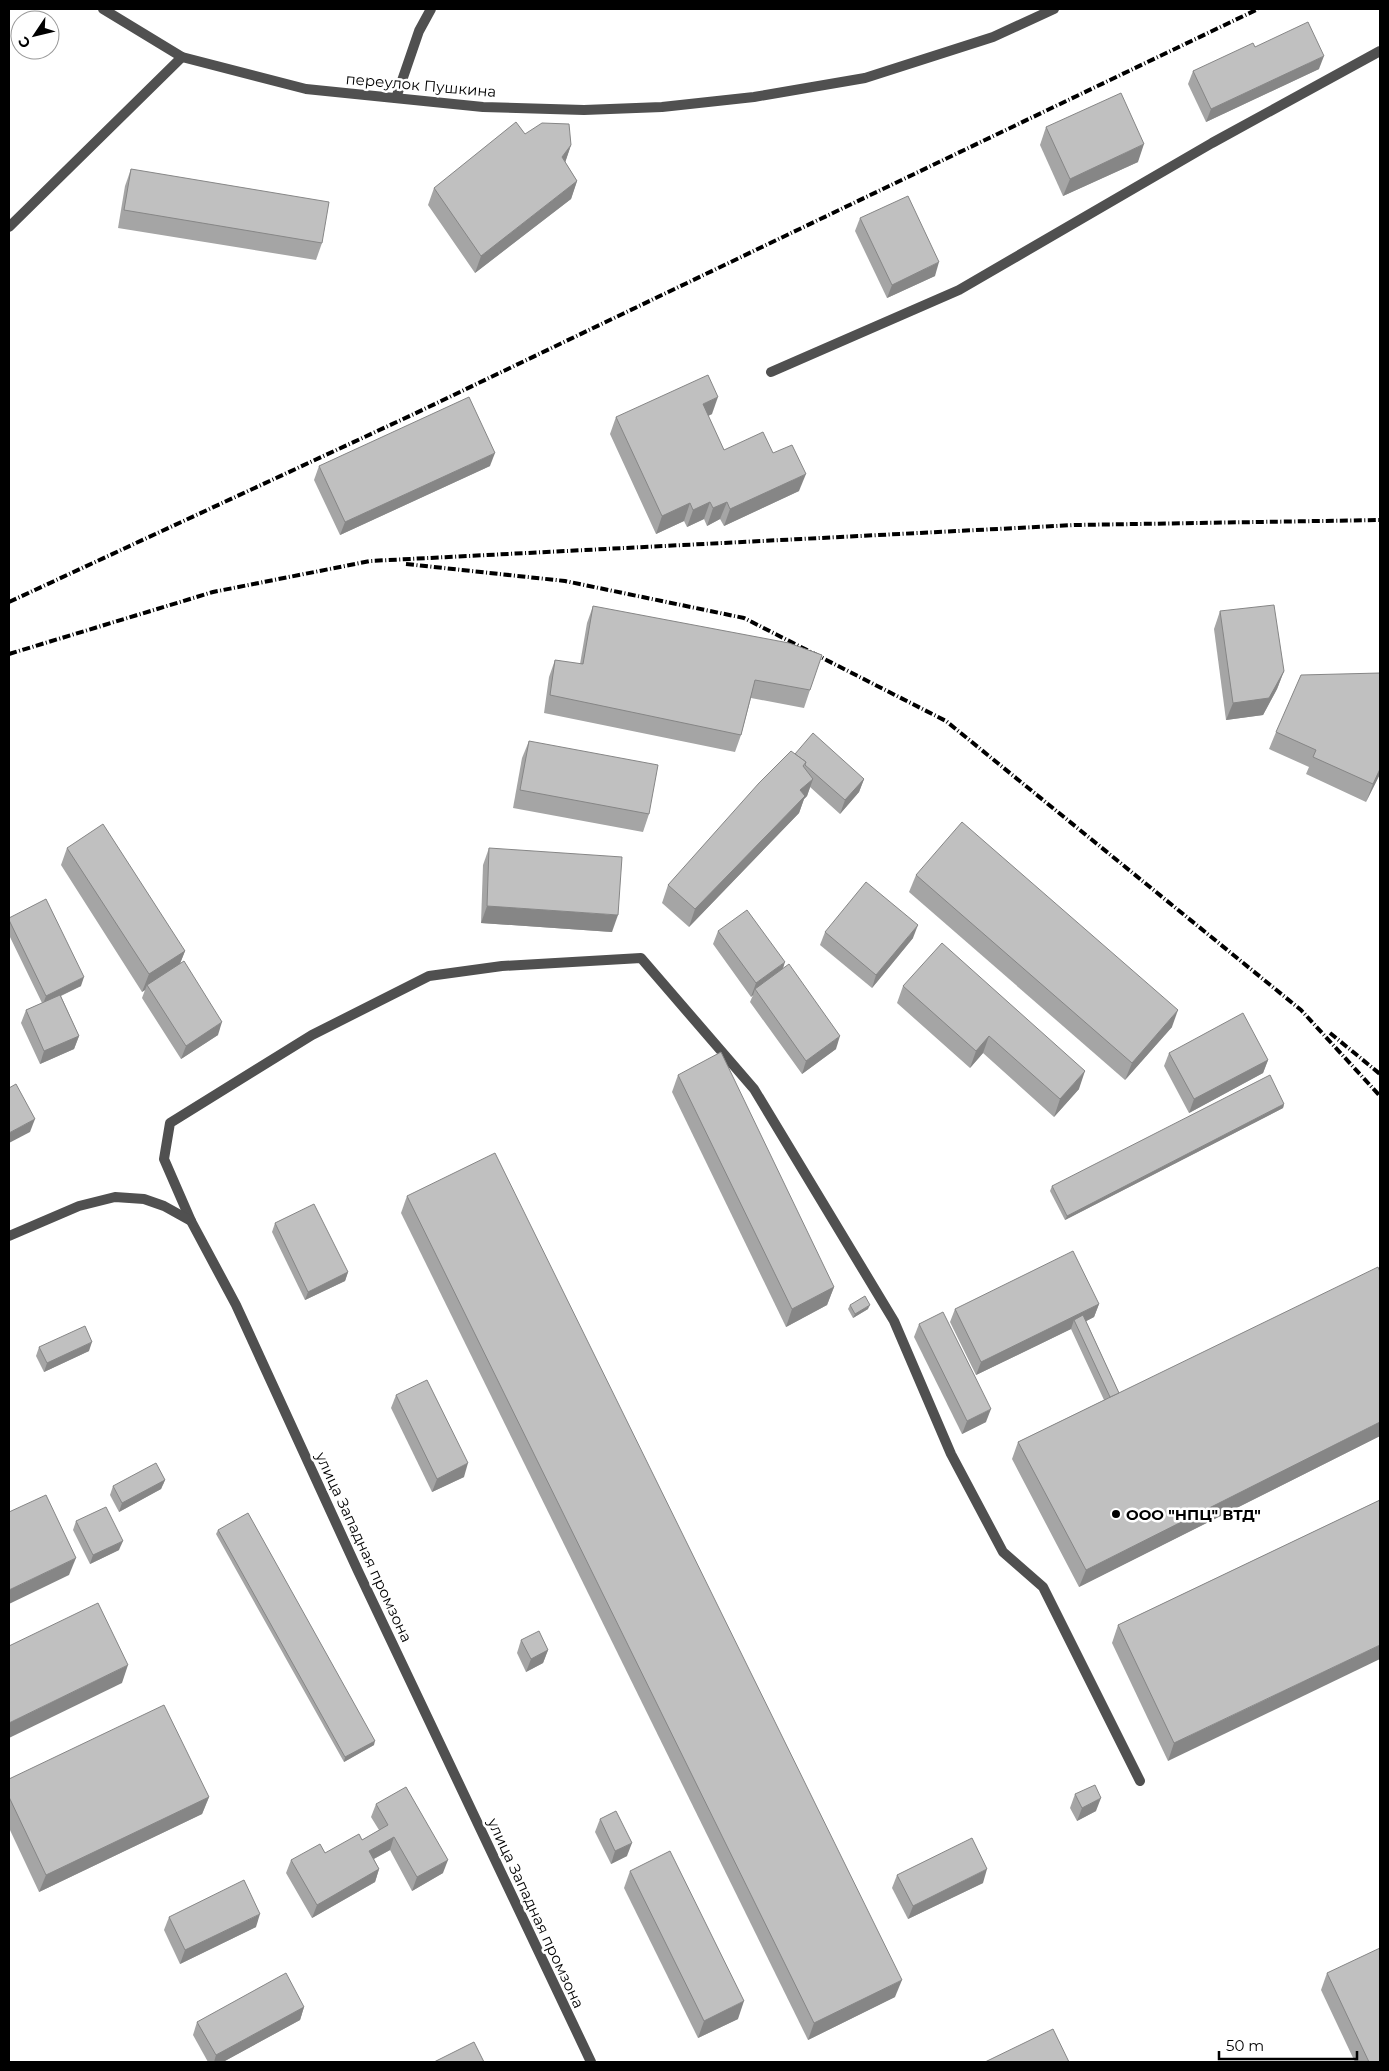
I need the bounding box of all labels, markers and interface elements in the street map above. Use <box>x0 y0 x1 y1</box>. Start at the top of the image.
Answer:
north arrow <box>10 10 60 60</box>
text: С <box>14 33 35 52</box>
street label: переулок Пушкина <box>345 69 497 101</box>
street label: улица Западная промзона <box>311 1448 416 1645</box>
place label: ООО "НПЦ" ВТД" <box>1126 1505 1261 1524</box>
marker: ООО "НПЦ" ВТД" <box>1110 1508 1122 1520</box>
street label: улица Западная промзона <box>483 1814 588 2011</box>
scale bar <box>1219 2028 1356 2060</box>
text: 50 m <box>1226 2036 1264 2055</box>

